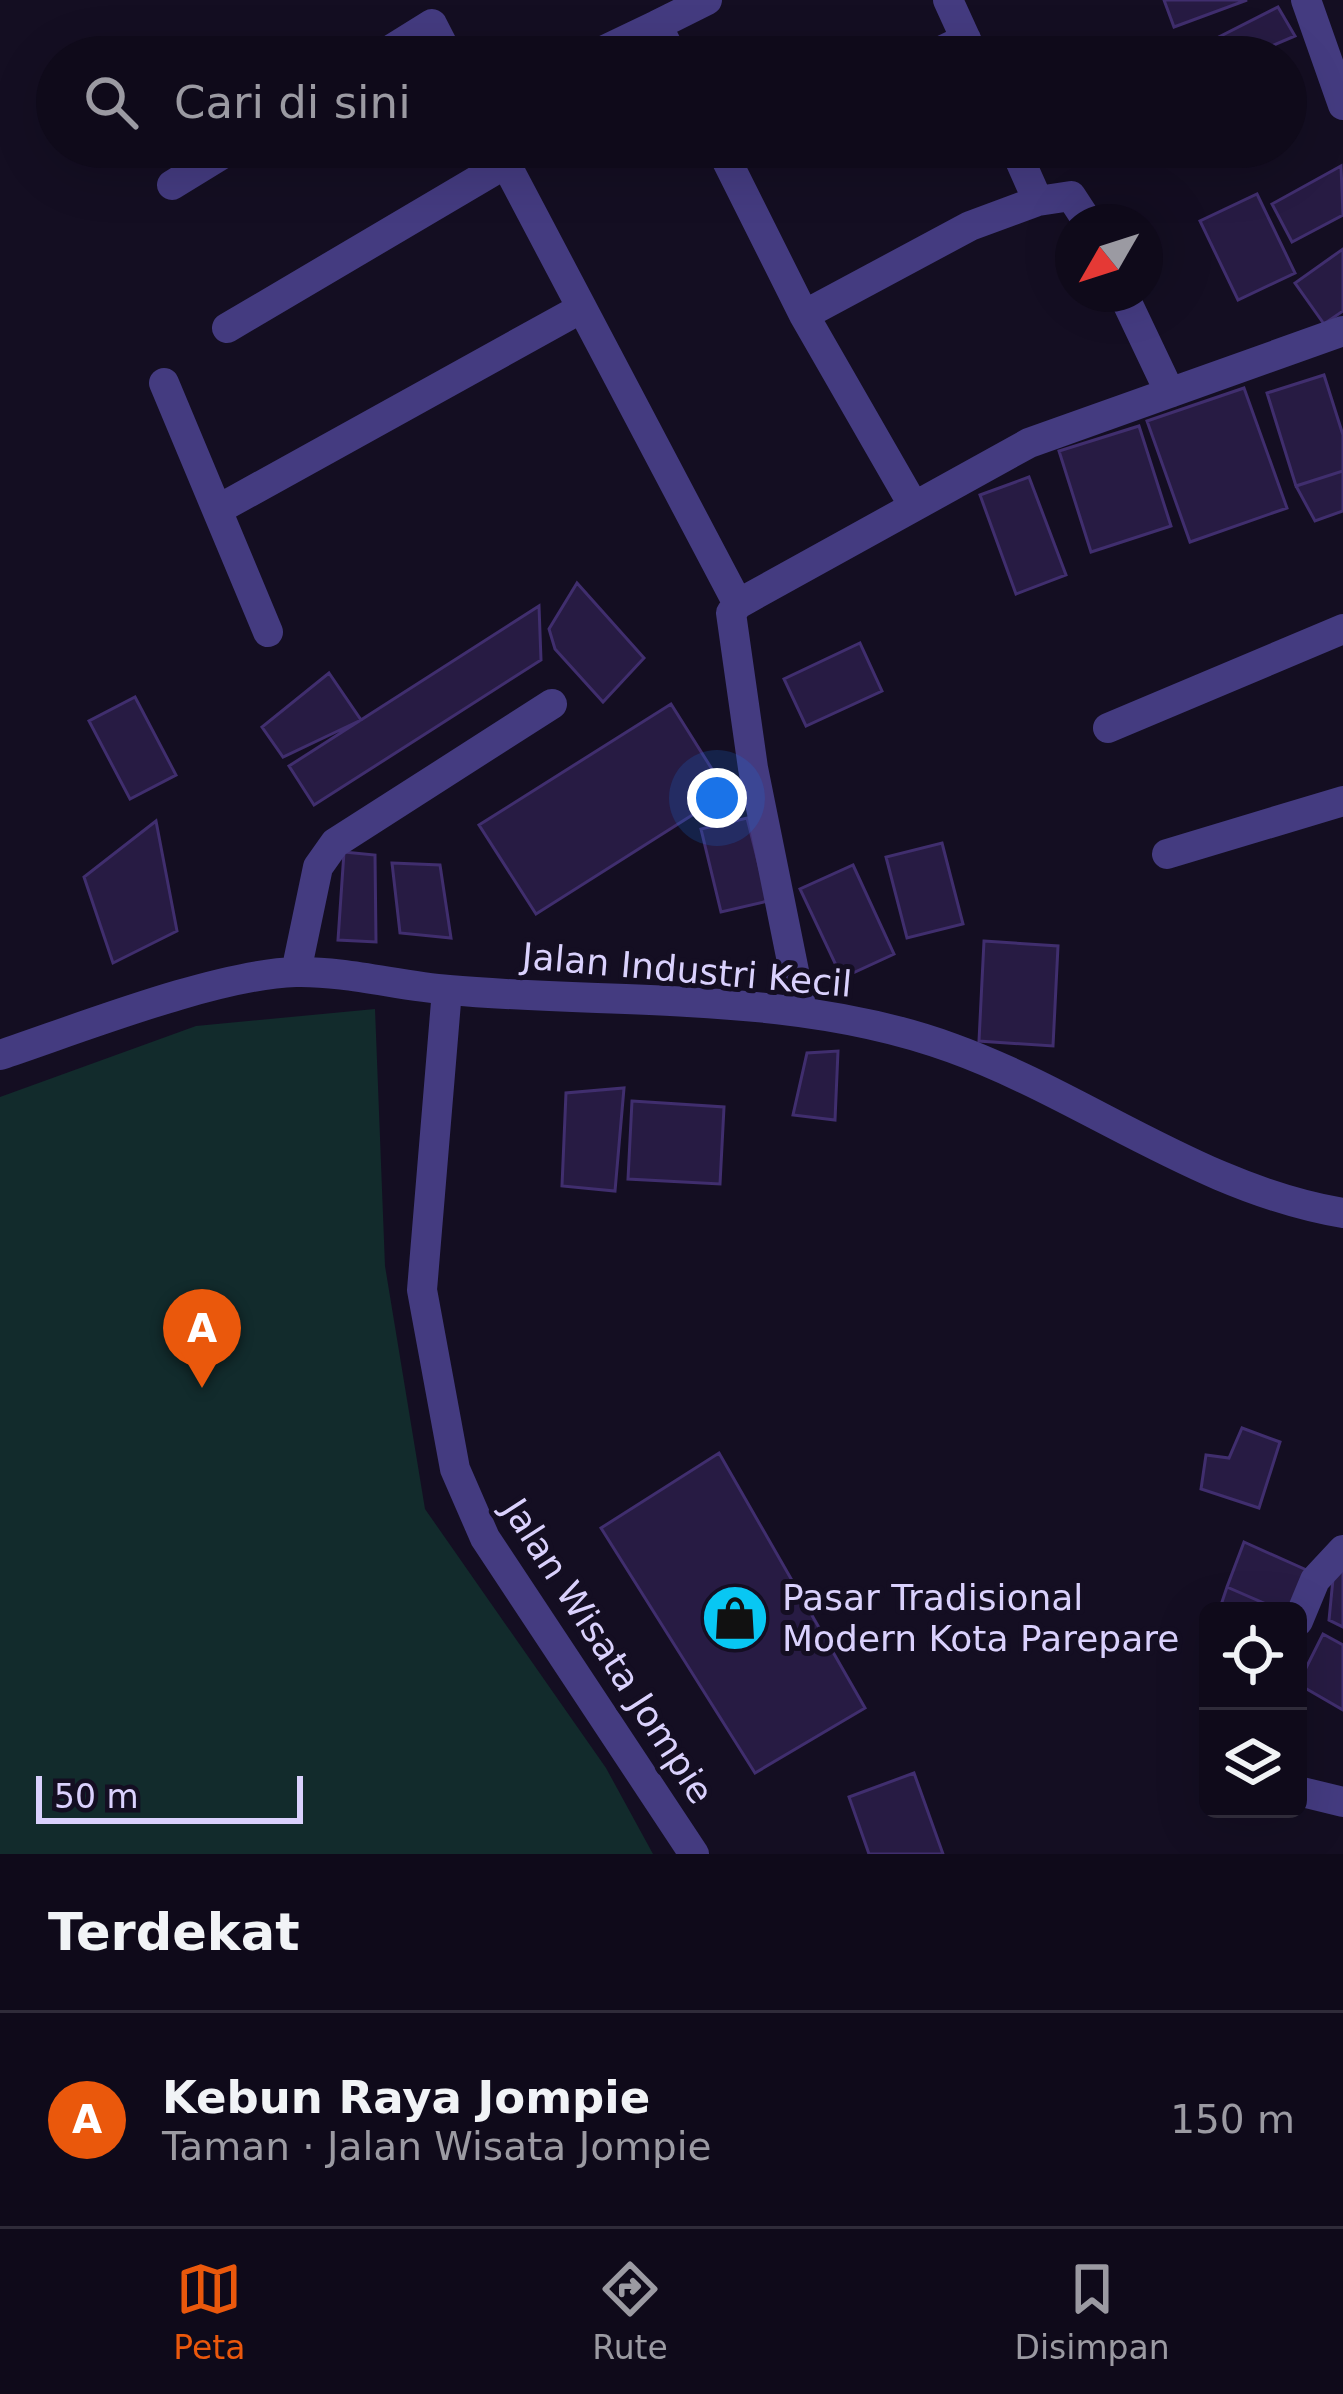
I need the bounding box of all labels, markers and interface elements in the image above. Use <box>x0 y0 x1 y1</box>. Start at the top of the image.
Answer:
search box <box>36 36 1307 168</box>
icon: search <box>78 69 144 135</box>
text: Cari di sini <box>174 76 411 129</box>
north arrow <box>1055 204 1163 312</box>
your location <box>687 768 747 828</box>
street label: Jalan Industri Kecil <box>518 935 854 1005</box>
pin: A <box>163 1289 241 1388</box>
street label: Jalan Wisata Jompie <box>493 1489 722 1811</box>
place label: Pasar Tradisional Modern Kota Parepare <box>782 1577 1179 1659</box>
shop icon: Pasar Tradisional Modern Kota Parepare <box>700 1583 770 1653</box>
map controls <box>1199 1602 1307 1818</box>
button: locate <box>1199 1602 1307 1710</box>
button: layers <box>1199 1710 1307 1818</box>
scale bar <box>36 1770 303 1823</box>
text: 50 m <box>54 1777 139 1816</box>
text: Terdekat <box>48 1903 300 1962</box>
text: Kebun Raya Jompie <box>162 2071 650 2124</box>
text: A <box>72 2097 102 2142</box>
text: 150 m <box>1170 2097 1295 2142</box>
text: Taman · Jalan Wisata Jompie <box>162 2124 712 2169</box>
tab: Peta <box>173 2256 246 2367</box>
tab: Rute <box>592 2256 668 2367</box>
tab: Disimpan <box>1014 2256 1170 2367</box>

